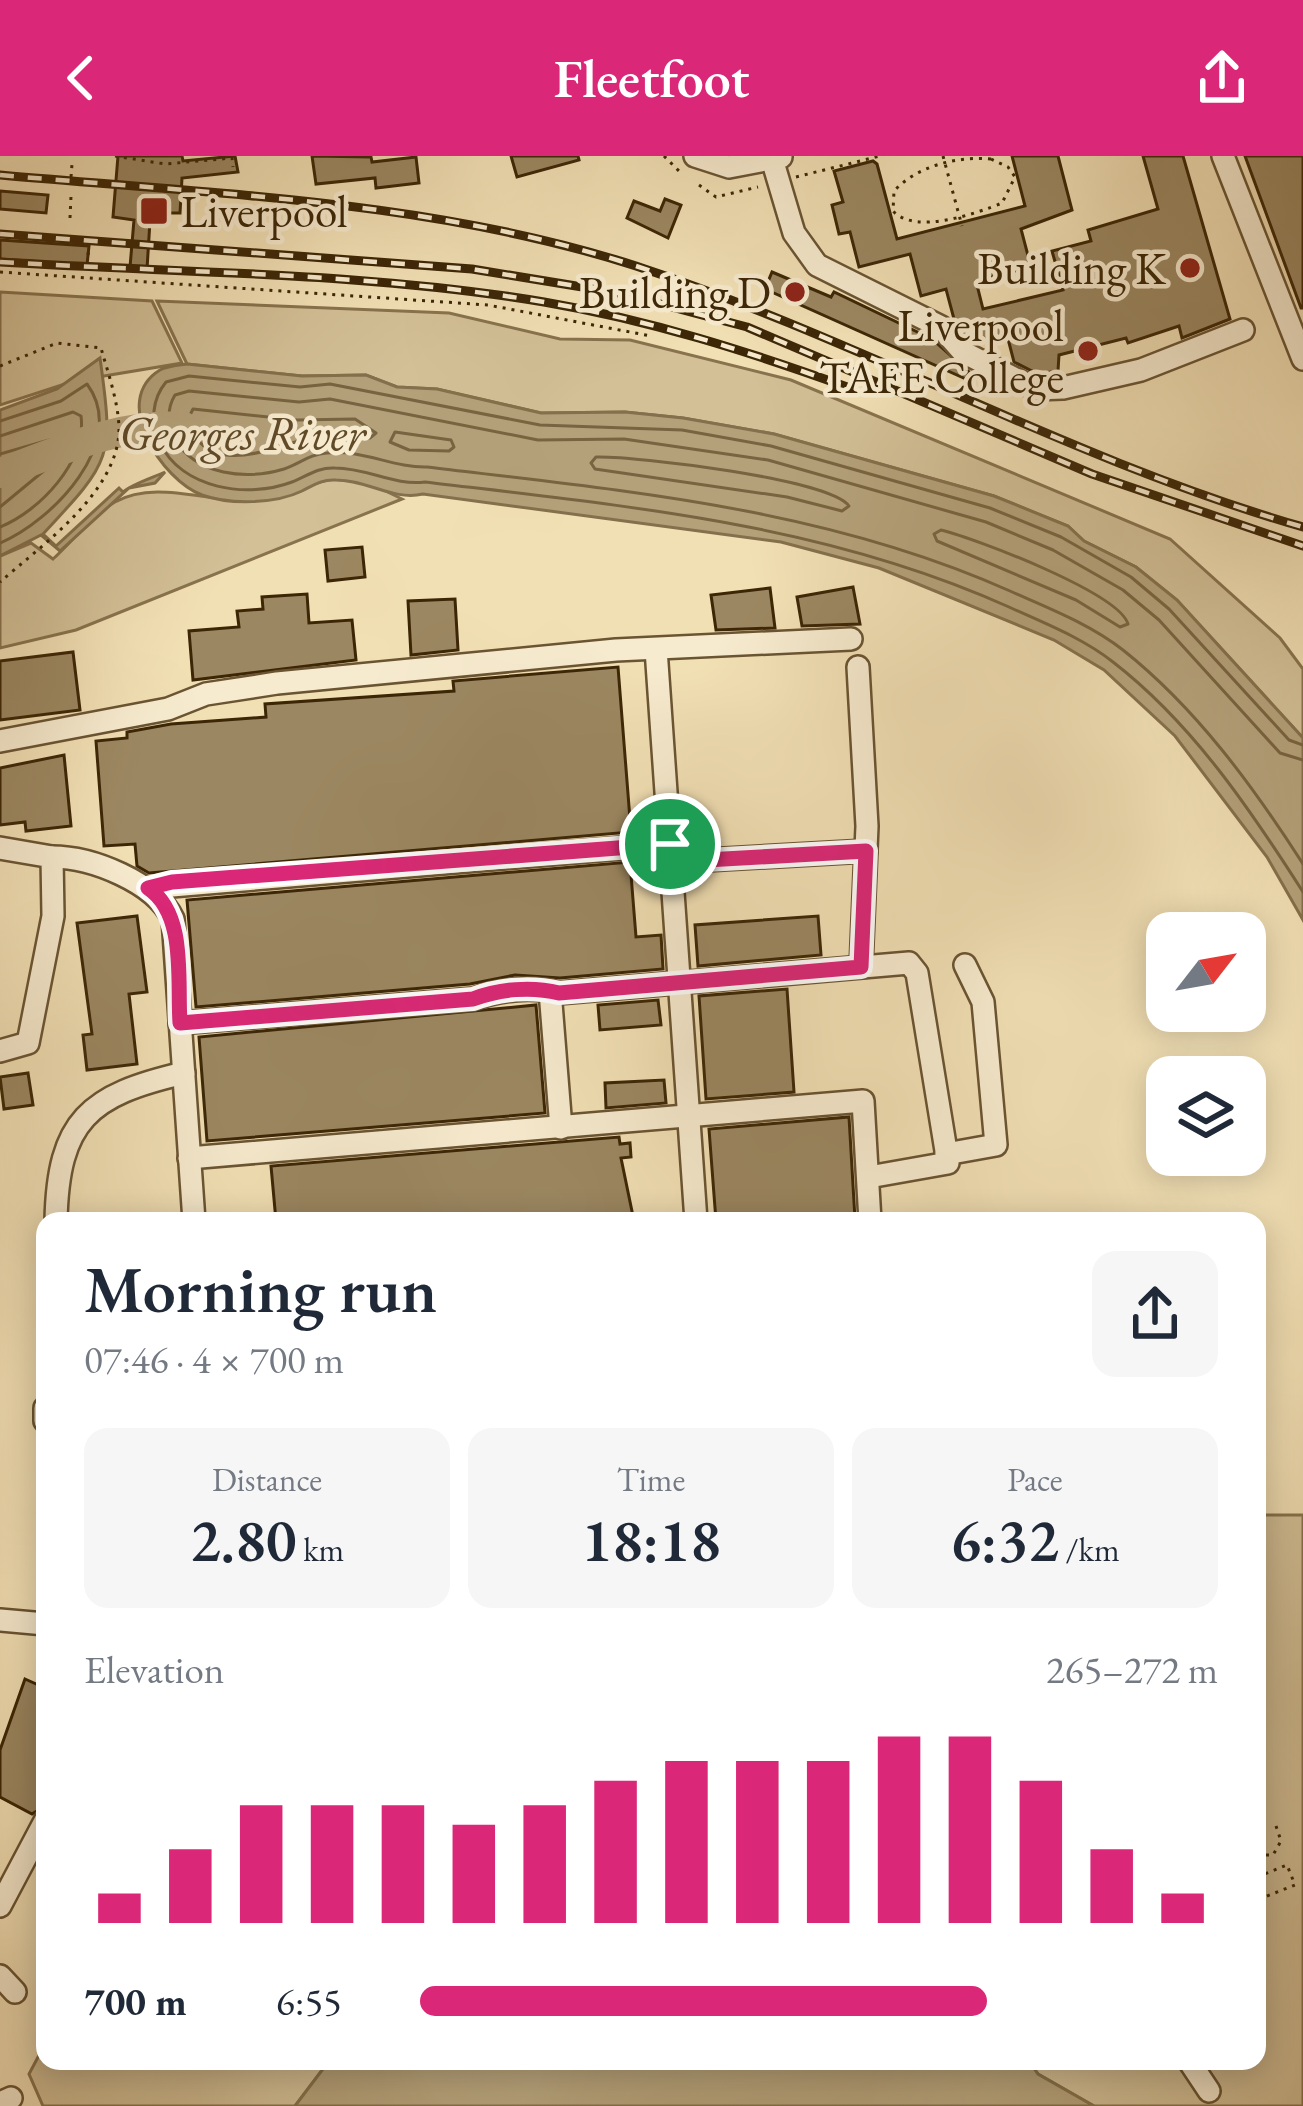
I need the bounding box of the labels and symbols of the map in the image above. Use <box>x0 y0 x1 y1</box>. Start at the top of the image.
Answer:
place label: Liverpool <box>181 182 348 240</box>
marker: Liverpool <box>138 195 170 227</box>
place label: Building K <box>977 239 1166 297</box>
marker: Building K <box>1177 255 1203 281</box>
place label: Building D <box>579 263 771 321</box>
marker: Building D <box>782 279 808 305</box>
place label: Liverpool TAFE College <box>819 296 1064 406</box>
marker: Liverpool TAFE College <box>1075 338 1101 364</box>
water label: Georges River <box>119 402 368 464</box>
pin <box>619 793 721 895</box>
north arrow <box>1146 912 1266 1032</box>

